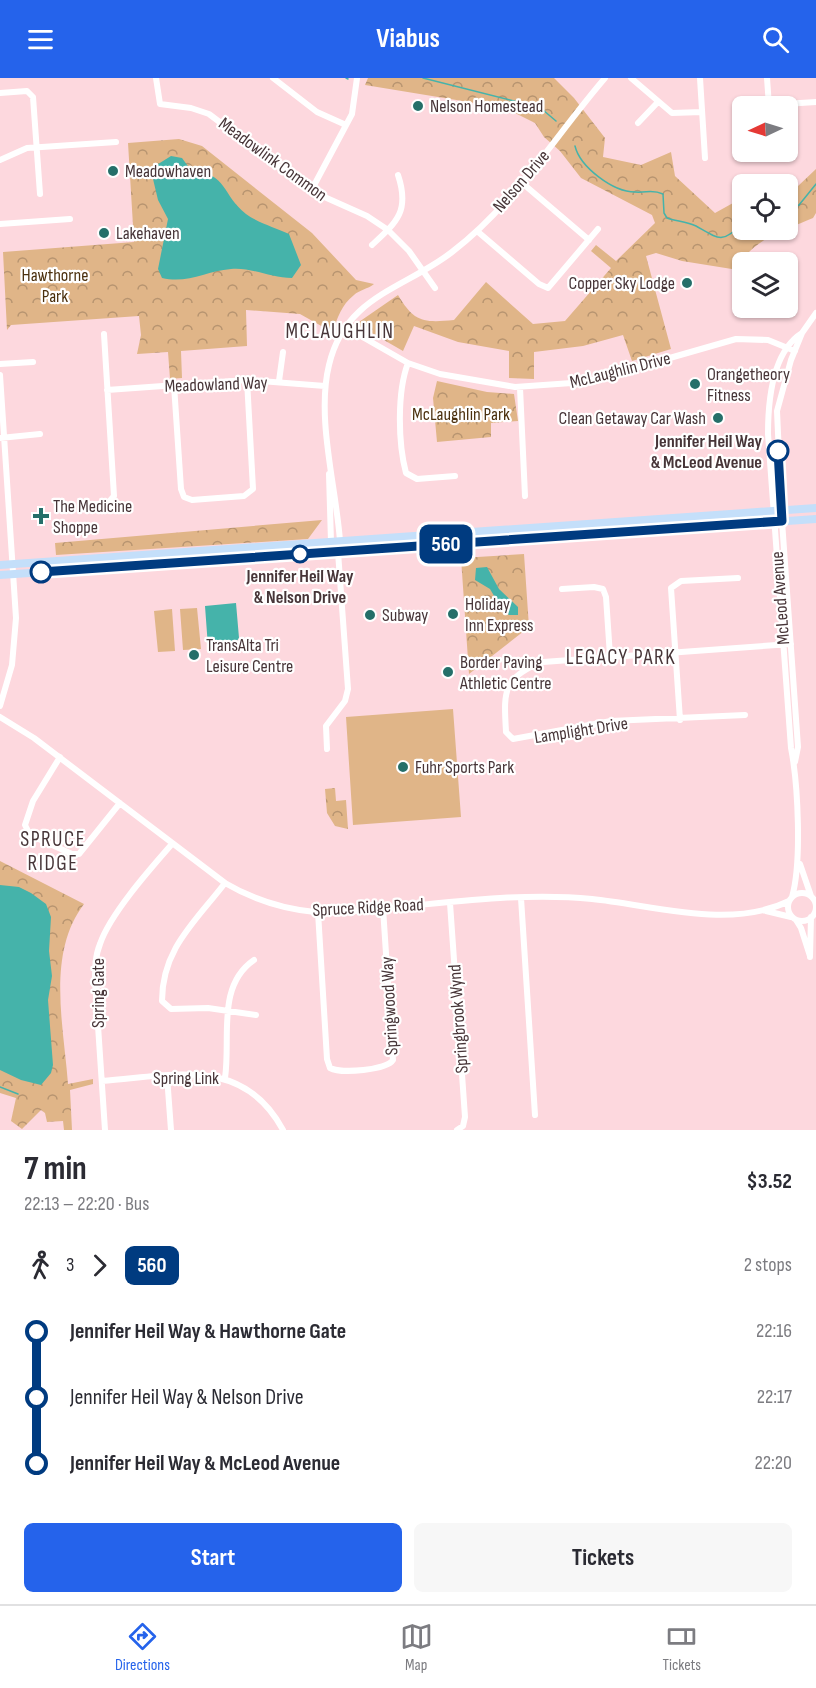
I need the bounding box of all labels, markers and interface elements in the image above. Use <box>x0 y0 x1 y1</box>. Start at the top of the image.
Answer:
icon: menu <box>24 23 57 56</box>
text: Viabus <box>376 23 440 55</box>
icon: search <box>759 23 792 56</box>
place label: Nelson Homestead <box>430 96 543 117</box>
north arrow <box>732 96 798 162</box>
map controls <box>732 96 798 318</box>
marker: Nelson Homestead <box>411 99 425 113</box>
street label: Meadowlink Common <box>214 113 331 206</box>
street label: Nelson Drive <box>489 146 554 217</box>
place label: Meadowhaven <box>125 161 211 182</box>
marker: Meadowhaven <box>106 164 120 178</box>
button: locate <box>732 174 798 240</box>
place label: Lakehaven <box>116 223 180 244</box>
marker: Lakehaven <box>97 226 111 240</box>
button: layers <box>732 252 798 318</box>
park label: Hawthorne Park <box>22 265 88 307</box>
place label: Copper Sky Lodge <box>569 273 675 294</box>
marker: Copper Sky Lodge <box>680 276 694 290</box>
district label: MCLAUGHLIN <box>286 319 394 344</box>
street label: McLaughlin Drive <box>568 348 673 393</box>
place label: Orangetheory Fitness <box>707 364 790 406</box>
street label: Meadowland Way <box>164 372 268 397</box>
marker: Orangetheory Fitness <box>688 377 702 391</box>
park label: McLaughlin Park <box>412 404 510 425</box>
place label: Clean Getaway Car Wash <box>559 408 706 429</box>
marker: Clean Getaway Car Wash <box>711 411 725 425</box>
place label: Jennifer Heil Way & McLeod Avenue <box>651 431 763 473</box>
marker: Jennifer Heil Way & McLeod Avenue <box>767 440 789 462</box>
place label: The Medicine Shoppe <box>53 496 132 538</box>
marker: The Medicine Shoppe <box>34 509 48 523</box>
line badge: 560 <box>412 524 480 564</box>
text: 560 <box>431 532 461 557</box>
marker: Jennifer Heil Way & Nelson Drive <box>291 545 309 563</box>
street label: McLeod Avenue <box>767 551 794 645</box>
unlabelled marker <box>30 561 52 583</box>
place label: Jennifer Heil Way & Nelson Drive <box>246 566 354 608</box>
place label: Holiday Inn Express <box>465 594 533 636</box>
place label: Subway <box>382 605 428 626</box>
marker: Holiday Inn Express <box>446 607 460 621</box>
marker: Subway <box>363 608 377 622</box>
place label: TransAlta Tri Leisure Centre <box>206 635 293 677</box>
district label: LEGACY PARK <box>566 645 676 670</box>
marker: TransAlta Tri Leisure Centre <box>187 648 201 662</box>
place label: Border Paving Athletic Centre <box>459 652 552 694</box>
marker: Border Paving Athletic Centre <box>441 665 455 679</box>
street label: Lamplight Drive <box>533 713 629 748</box>
place label: Fuhr Sports Park <box>415 757 514 778</box>
marker: Fuhr Sports Park <box>396 760 410 774</box>
district label: SPRUCE RIDGE <box>20 827 86 876</box>
street label: Spruce Ridge Road <box>312 894 424 921</box>
street label: Springwood Way <box>376 956 403 1056</box>
street label: Spring Gate <box>88 958 109 1028</box>
street label: Springbrook Wynd <box>444 964 473 1074</box>
street label: Spring Link <box>153 1068 219 1089</box>
text: 7 min <box>24 1149 87 1189</box>
text: $3.52 <box>747 1168 792 1195</box>
text: 22:13 – 22:20 · Bus <box>24 1192 149 1216</box>
icon: walk <box>24 1249 57 1282</box>
icon: forward <box>83 1249 116 1282</box>
text: 3 <box>66 1253 74 1277</box>
text: 560 <box>137 1253 167 1278</box>
text: 2 stops <box>744 1253 792 1277</box>
text: Jennifer Heil Way & Hawthorne Gate <box>70 1318 346 1345</box>
text: 22:16 <box>756 1319 792 1343</box>
text: Jennifer Heil Way & Nelson Drive <box>70 1384 304 1411</box>
text: 22:17 <box>757 1385 792 1409</box>
text: Jennifer Heil Way & McLeod Avenue <box>70 1450 340 1477</box>
text: 22:20 <box>755 1451 792 1475</box>
button: Start <box>24 1523 402 1592</box>
button: Tickets <box>414 1523 792 1592</box>
tab: Directions <box>115 1620 170 1675</box>
tab: Map <box>400 1620 433 1675</box>
tab: Tickets <box>662 1620 701 1675</box>

